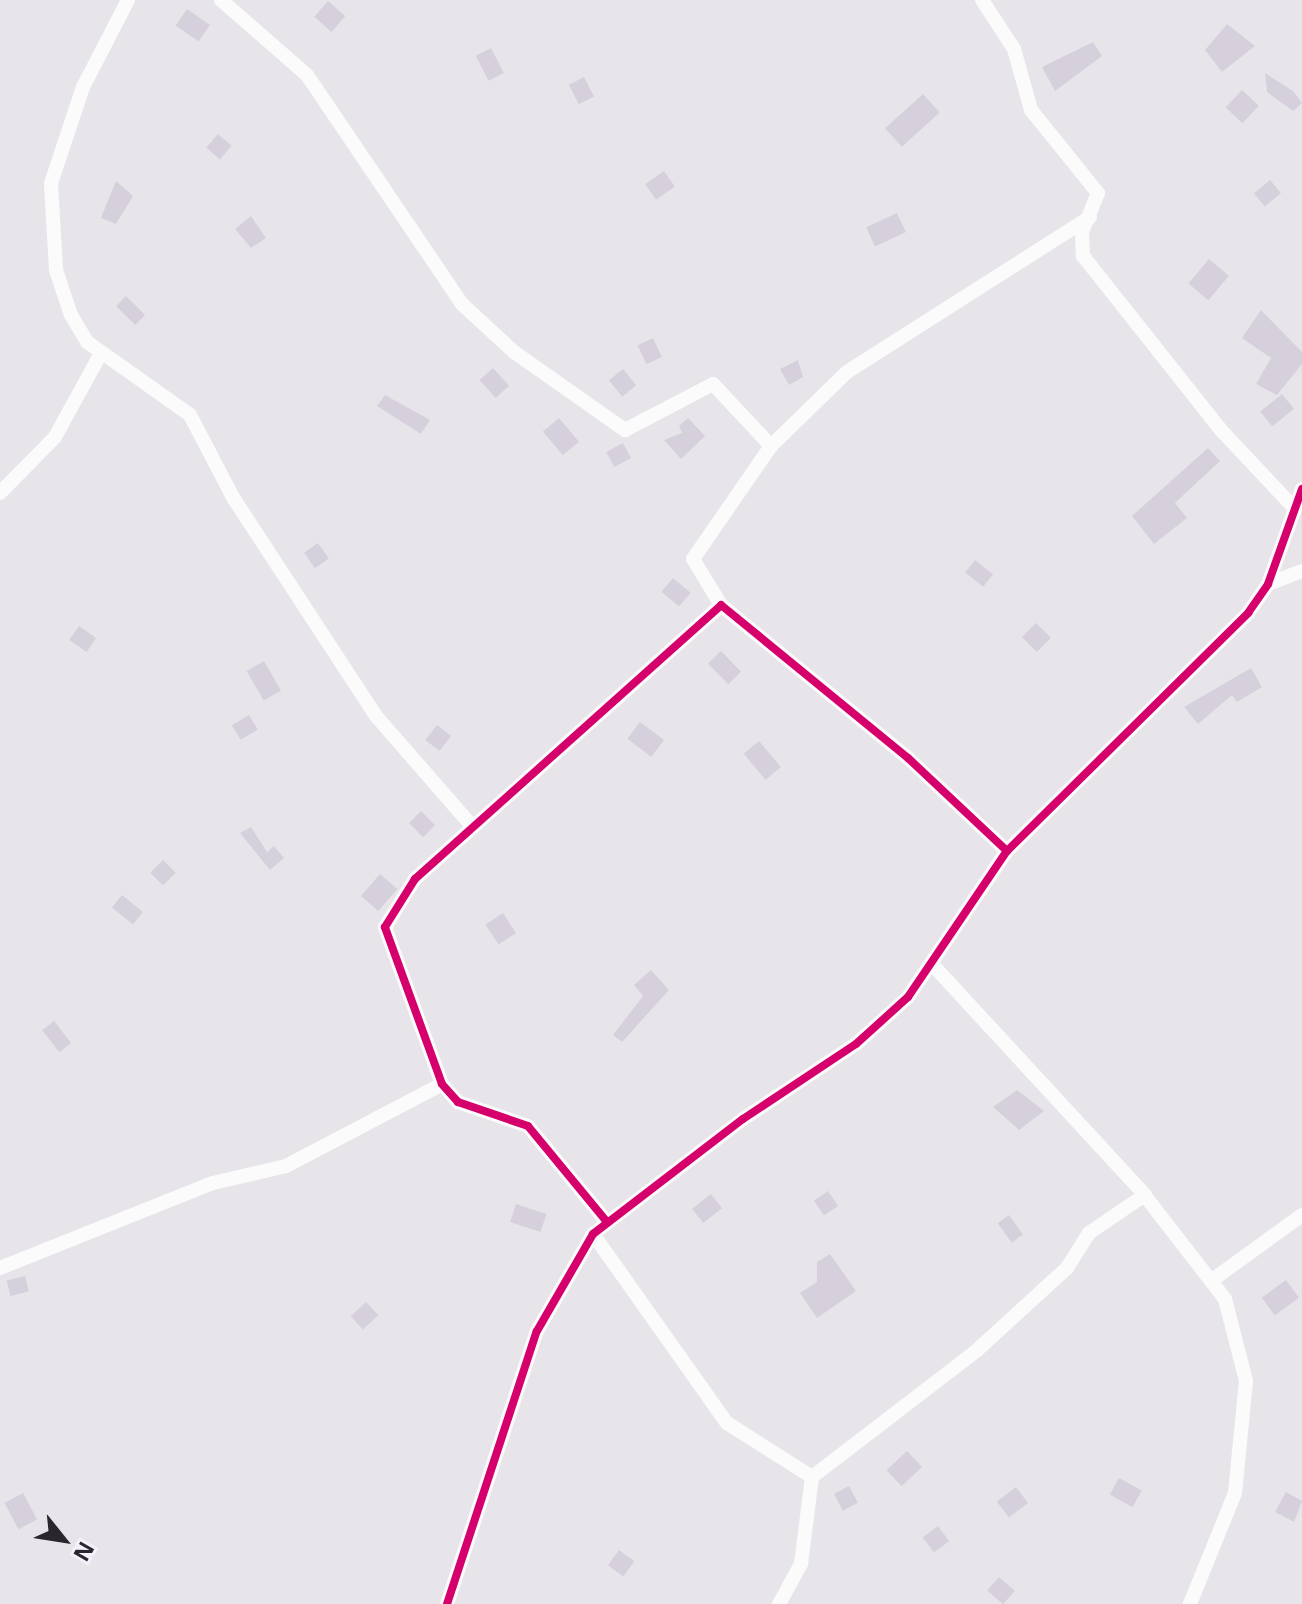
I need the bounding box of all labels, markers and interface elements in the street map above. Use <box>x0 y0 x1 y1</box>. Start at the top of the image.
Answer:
north arrow <box>24 1500 104 1580</box>
text: N <box>67 1537 102 1567</box>

